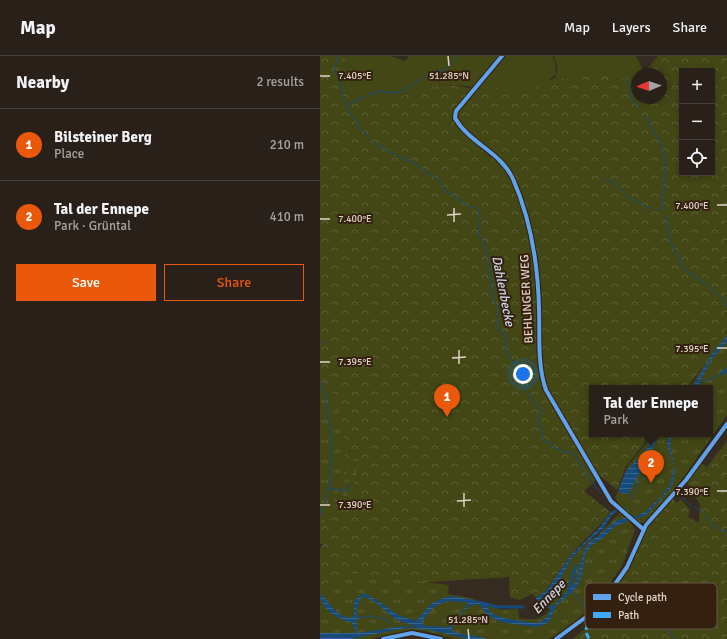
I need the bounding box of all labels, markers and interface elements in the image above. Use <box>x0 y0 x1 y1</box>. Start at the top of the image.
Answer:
text: Map <box>20 16 56 40</box>
text: Map <box>564 19 590 36</box>
text: Layers <box>612 19 651 36</box>
text: Share <box>673 19 707 36</box>
north arrow <box>631 68 667 104</box>
map controls <box>679 68 715 176</box>
button: + <box>679 68 715 104</box>
text: 7.405°E <box>338 70 372 82</box>
text: 51.285°N <box>429 70 469 82</box>
text: Nearby <box>16 72 69 93</box>
text: 2 results <box>256 74 304 90</box>
button: − <box>679 104 715 140</box>
text: Bilsteiner Berg <box>54 128 152 146</box>
text: 1 <box>25 137 33 153</box>
text: 210 m <box>270 137 304 153</box>
button: locate <box>679 140 715 176</box>
text: Place <box>54 146 84 162</box>
text: Tal der Ennepe <box>54 200 149 218</box>
text: 7.400°E <box>675 200 709 212</box>
text: 2 <box>25 209 33 225</box>
text: 410 m <box>270 209 304 225</box>
text: 7.400°E <box>338 213 372 225</box>
text: Park · Grüntal <box>54 218 131 234</box>
water label: Dahlenbecke <box>488 254 518 329</box>
street label: BEHLINGER WEG <box>517 254 537 344</box>
button: Save <box>16 264 156 301</box>
button: Share <box>164 264 304 301</box>
text: 7.395°E <box>675 343 709 355</box>
text: 7.395°E <box>338 356 372 368</box>
your location <box>513 364 533 384</box>
pin: 1 <box>434 384 460 417</box>
popup <box>589 385 713 437</box>
text: Tal der Ennepe <box>603 394 699 412</box>
text: Park <box>603 412 628 428</box>
pin: 2 <box>638 450 664 483</box>
text: 7.390°E <box>675 486 709 498</box>
text: 7.390°E <box>338 499 372 511</box>
water label: Ennepe <box>529 575 570 617</box>
legend <box>585 583 717 629</box>
text: Cycle path <box>618 591 667 604</box>
text: Path <box>618 609 639 622</box>
text: 51.285°N <box>448 614 488 626</box>

